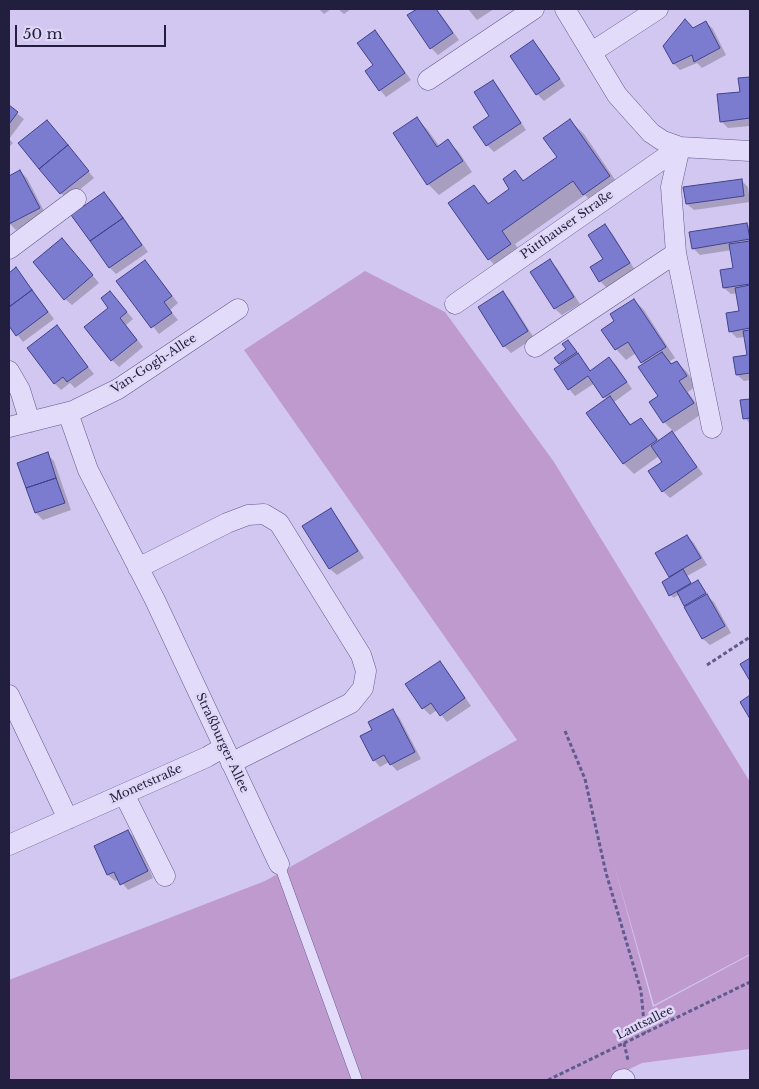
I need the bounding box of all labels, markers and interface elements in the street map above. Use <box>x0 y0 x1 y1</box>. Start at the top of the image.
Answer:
scale bar <box>18 15 169 47</box>
text: 50 m <box>23 24 63 43</box>
street label: Pütthauser Straße <box>518 188 616 262</box>
street label: Van-Gogh-Allee <box>109 331 199 397</box>
street label: Straßburger Allee <box>193 691 251 795</box>
street label: Monetstraße <box>108 762 184 806</box>
street label: Lautsallee <box>614 1003 676 1043</box>

